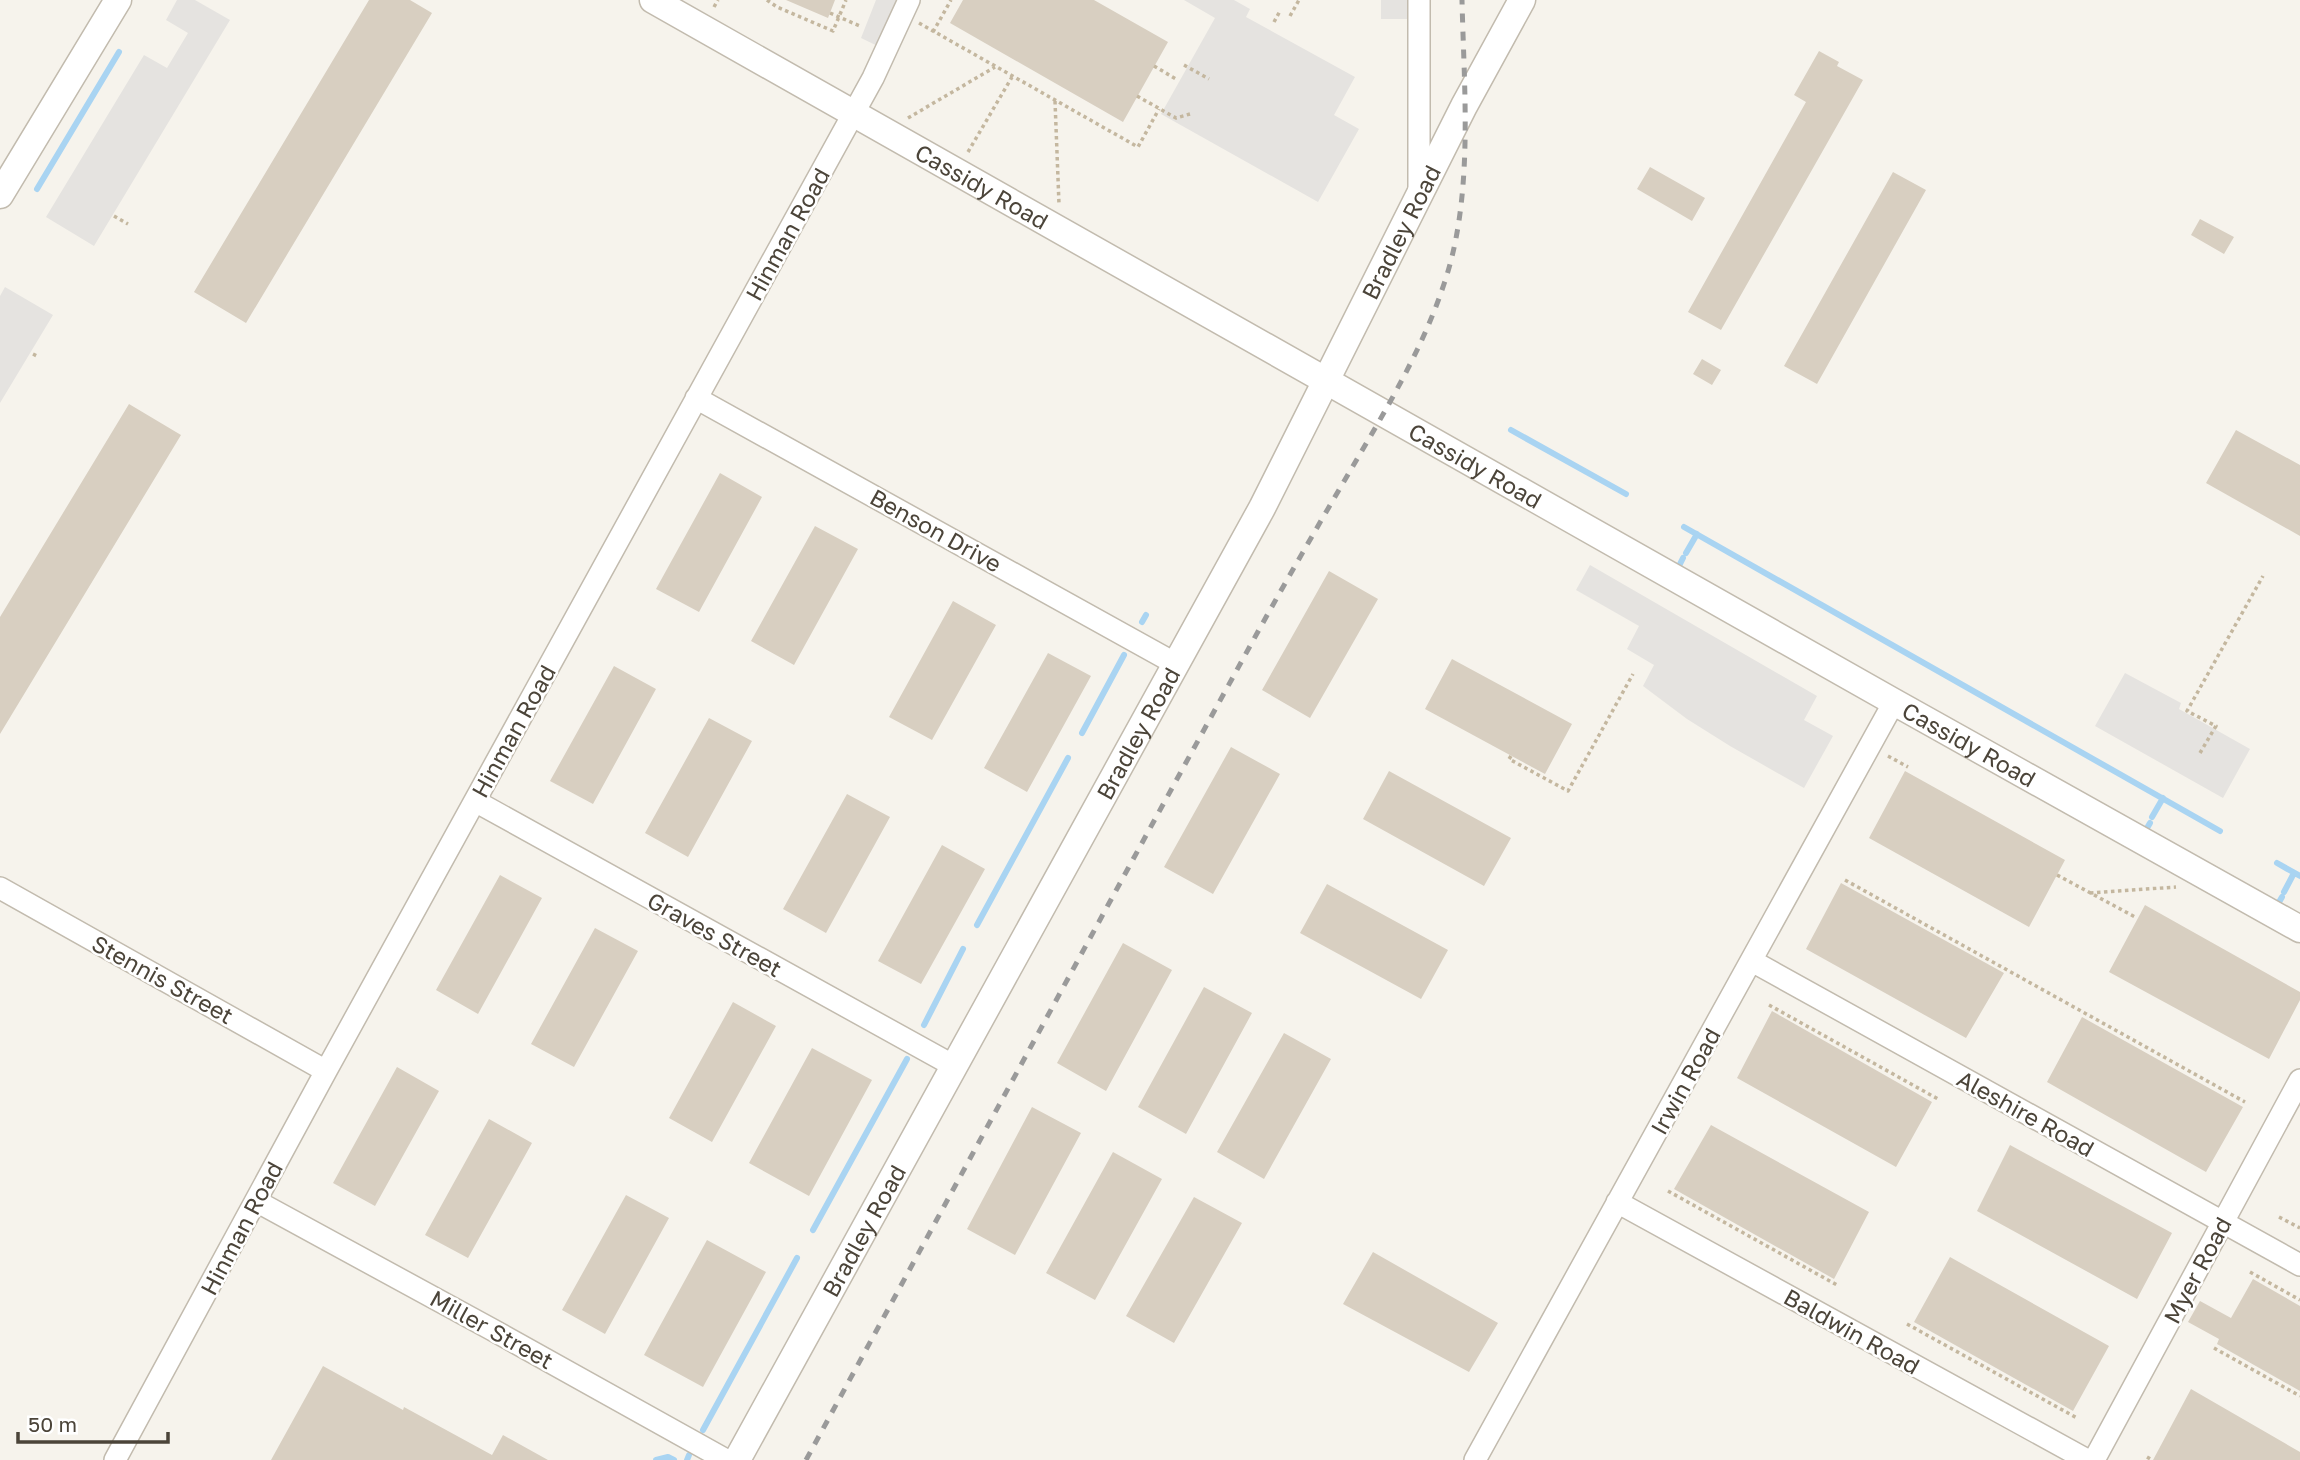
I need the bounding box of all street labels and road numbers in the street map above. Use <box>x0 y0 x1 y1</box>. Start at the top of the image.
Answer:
street label: Cassidy Road <box>911 137 1053 235</box>
street label: Bradley Road <box>1355 160 1446 304</box>
street label: Hinman Road <box>739 163 835 305</box>
street label: Cassidy Road <box>1404 417 1547 514</box>
street label: Benson Drive <box>865 482 1007 578</box>
street label: Hinman Road <box>465 660 561 802</box>
street label: Bradley Road <box>1090 662 1185 804</box>
street label: Cassidy Road <box>1898 696 2041 793</box>
street label: Graves Street <box>643 886 787 982</box>
street label: Stennis Street <box>87 929 239 1029</box>
street label: Irwin Road <box>1644 1023 1726 1139</box>
street label: Aleshire Road <box>1953 1064 2099 1162</box>
street label: Hinman Road <box>194 1156 288 1300</box>
street label: Bradley Road <box>816 1160 911 1301</box>
street label: Myer Road <box>2157 1212 2237 1328</box>
street label: Baldwin Road <box>1779 1282 1925 1380</box>
street label: Miller Street <box>425 1284 559 1374</box>

